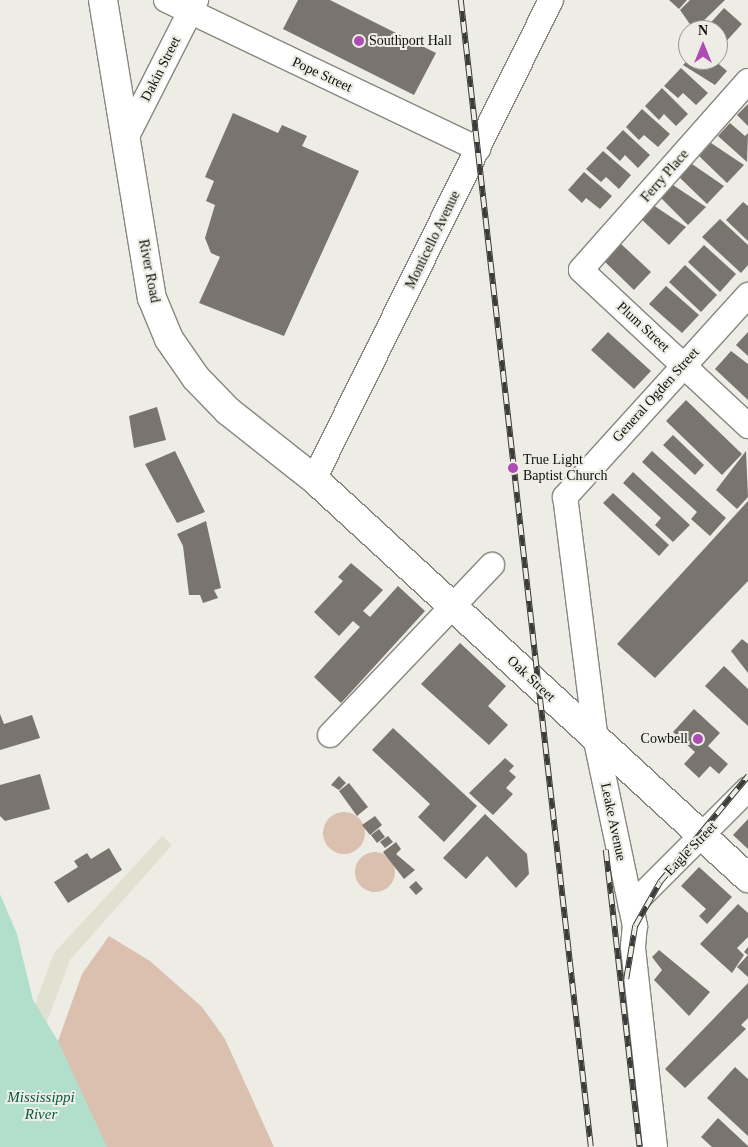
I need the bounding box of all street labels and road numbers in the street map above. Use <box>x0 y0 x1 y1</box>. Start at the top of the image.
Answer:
street label: Dakin Street <box>138 34 184 104</box>
street label: Pope Street <box>289 54 355 96</box>
street label: Ferry Place <box>638 146 692 206</box>
street label: Monticello Avenue <box>402 188 464 292</box>
street label: River Road <box>135 238 163 304</box>
street label: Plum Street <box>613 298 673 356</box>
street label: General Ogden Street <box>609 344 703 446</box>
street label: Oak Street <box>504 653 558 705</box>
street label: Leake Avenue <box>596 781 630 863</box>
street label: Eagle Street <box>661 819 721 879</box>

